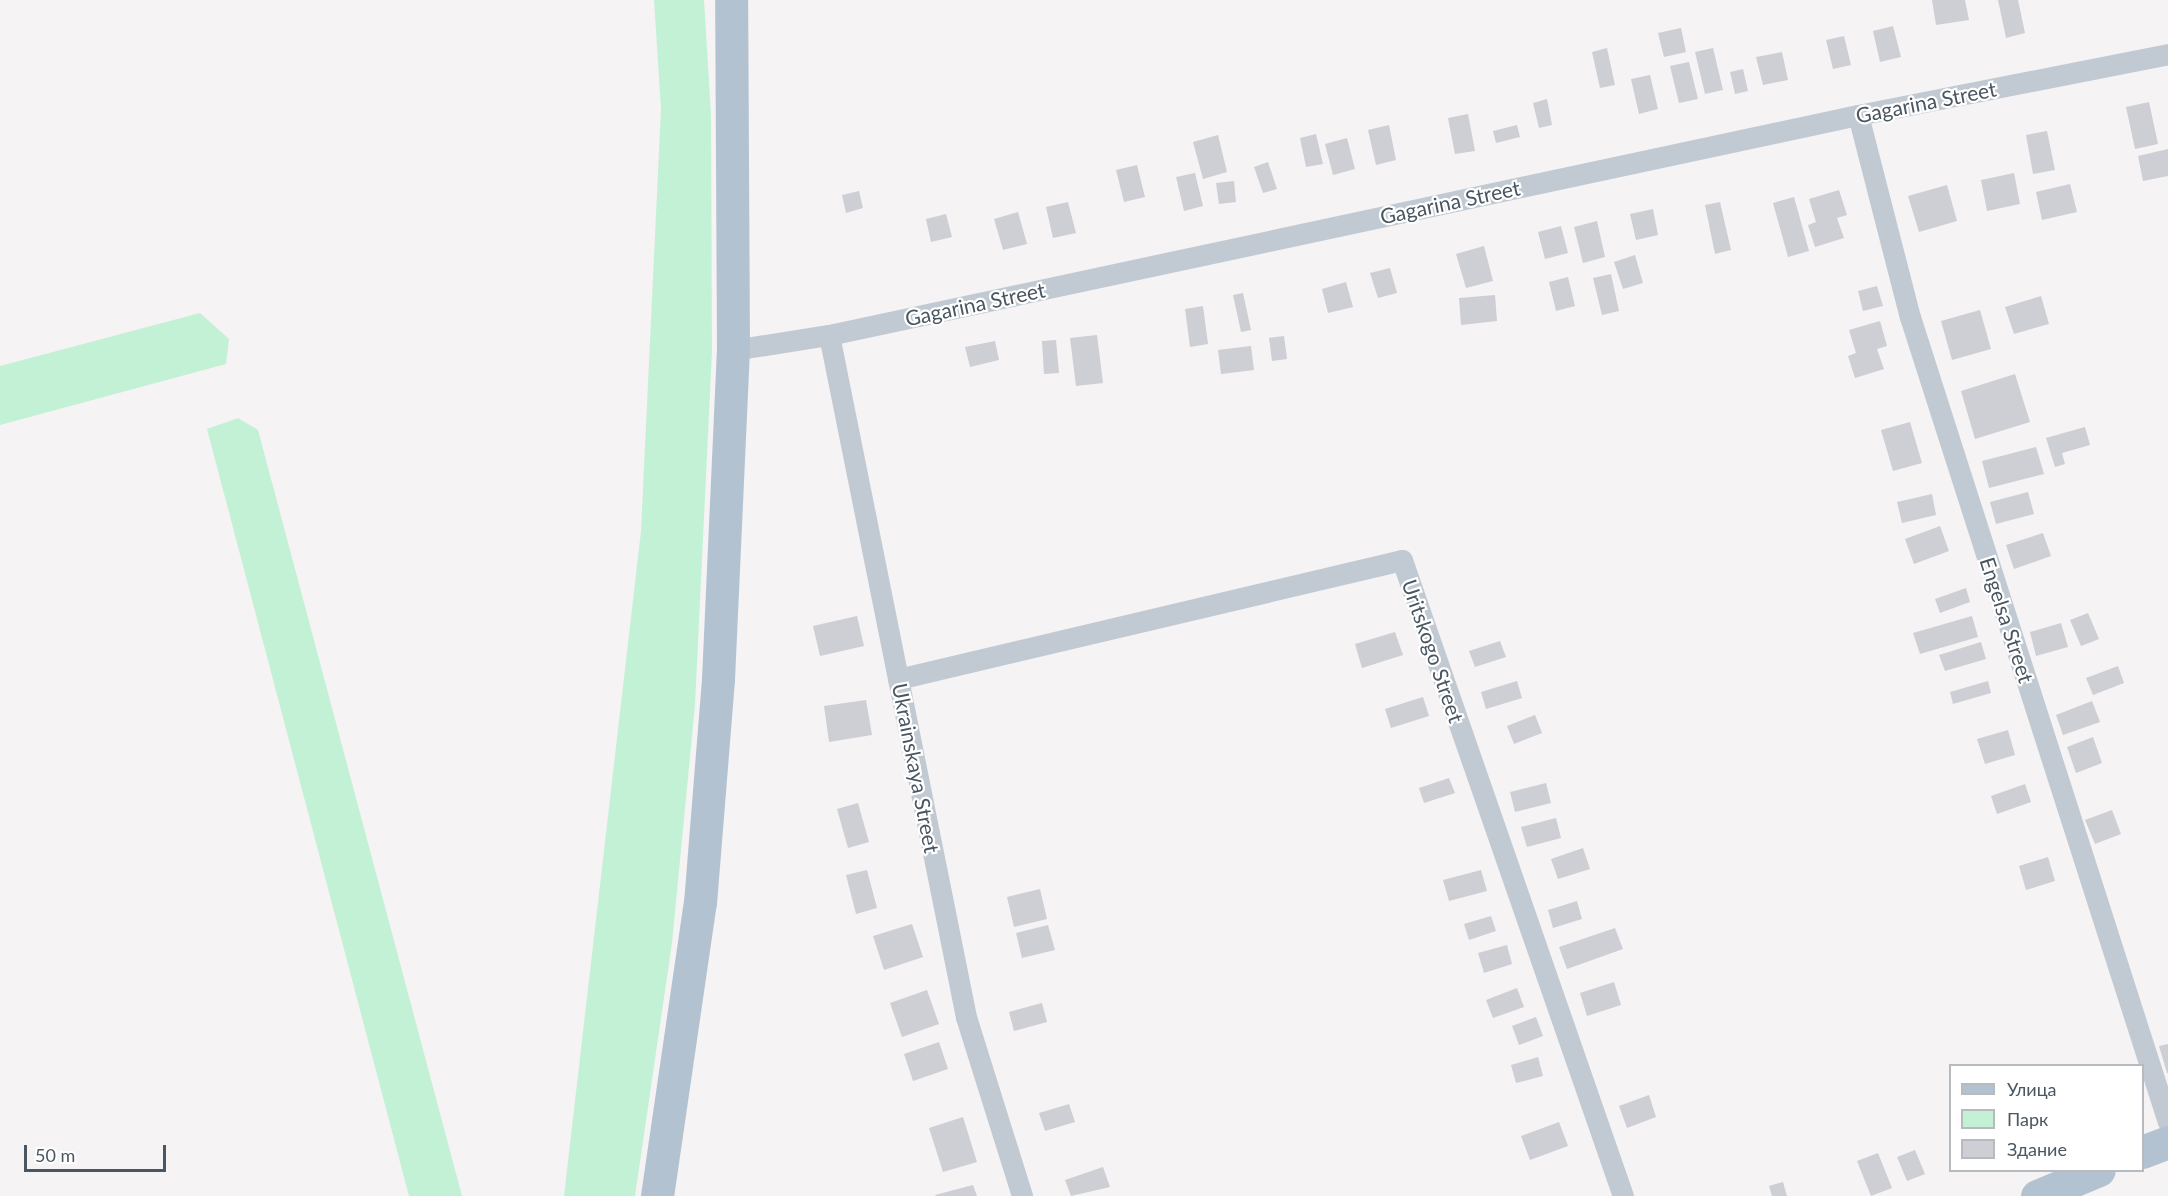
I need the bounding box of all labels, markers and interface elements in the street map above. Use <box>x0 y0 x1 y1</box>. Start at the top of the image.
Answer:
street label: Gagarina Street <box>1854 76 1998 128</box>
street label: Gagarina Street <box>1378 175 1522 229</box>
street label: Gagarina Street <box>903 277 1047 331</box>
street label: Engelsa Street <box>1975 554 2039 686</box>
street label: Uritskogo Street <box>1397 576 1469 726</box>
street label: Ukrainskaya Street <box>887 681 945 855</box>
legend <box>1949 1064 2144 1172</box>
text: Улица <box>2007 1078 2057 1100</box>
text: Парк <box>2007 1108 2048 1130</box>
scale bar <box>27 1133 170 1171</box>
text: Здание <box>2007 1138 2067 1160</box>
text: 50 m <box>35 1144 75 1166</box>

